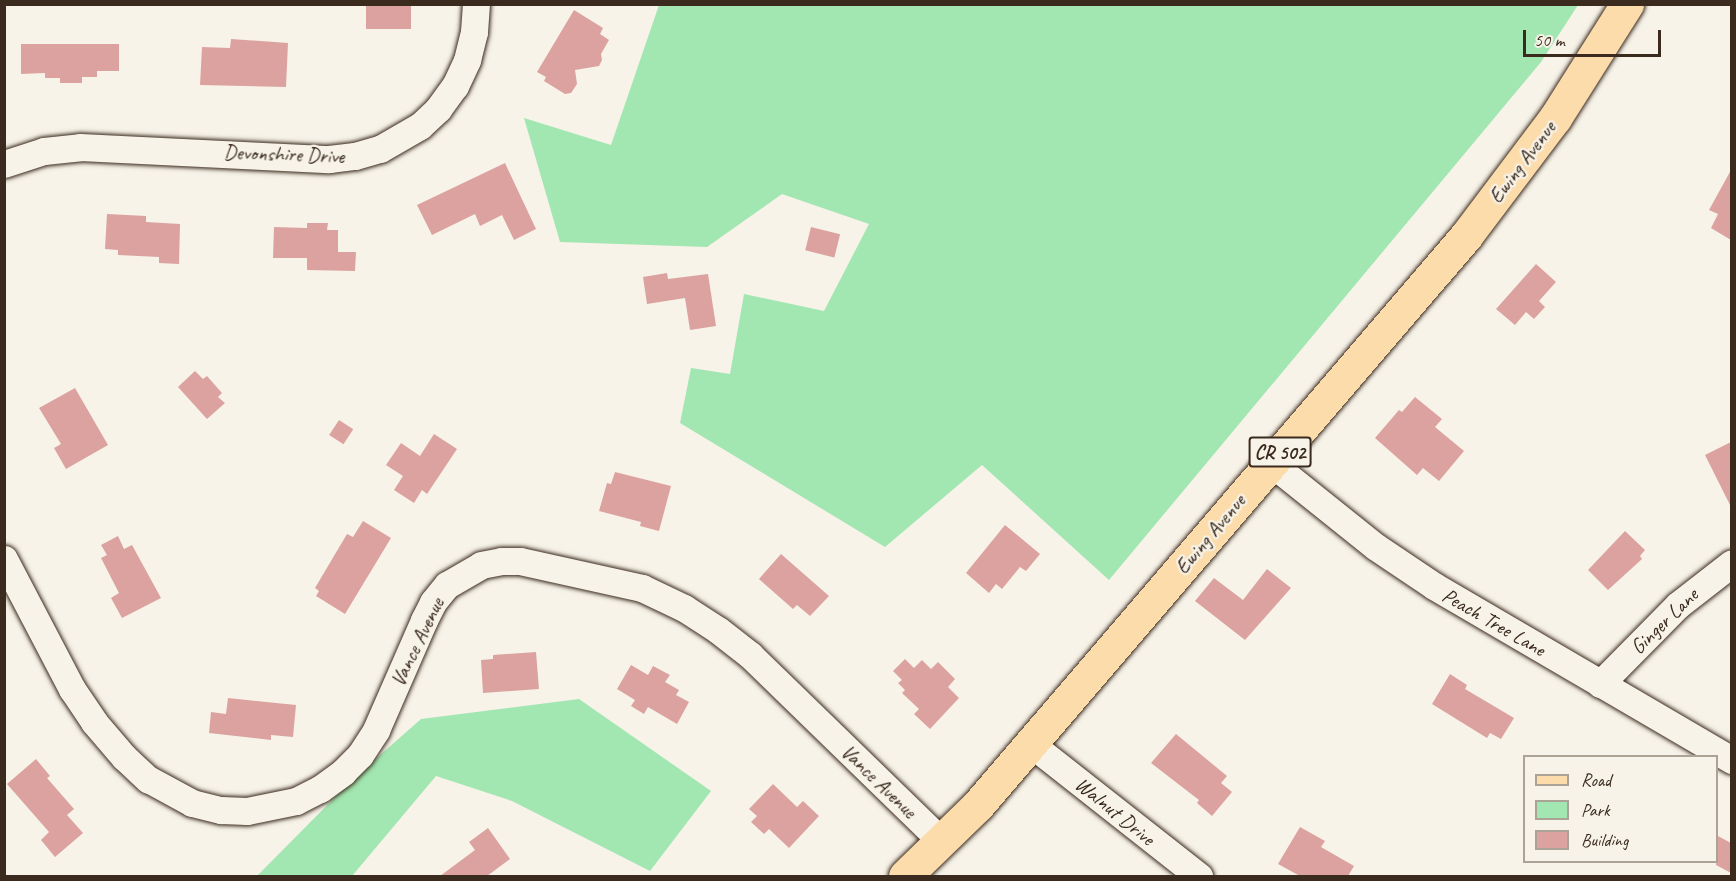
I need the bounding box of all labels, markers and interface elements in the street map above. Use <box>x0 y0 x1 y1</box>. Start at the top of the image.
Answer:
scale bar <box>1526 18 1664 56</box>
text: 50 m <box>1534 29 1565 51</box>
street label: Ewing Avenue <box>1483 116 1561 208</box>
street label: Devonshire Drive <box>223 139 345 169</box>
road number: CR 502 <box>1248 435 1312 469</box>
street label: Ewing Avenue <box>1169 489 1251 579</box>
street label: Peach Tree Lane <box>1438 582 1550 662</box>
street label: Ginger Lane <box>1625 582 1703 660</box>
street label: Vance Avenue <box>385 594 449 690</box>
street label: Vance Avenue <box>836 739 922 823</box>
legend <box>1523 755 1718 863</box>
text: Road <box>1581 769 1611 791</box>
street label: Walnut Drive <box>1070 771 1160 851</box>
text: Park <box>1581 799 1610 821</box>
text: Building <box>1581 829 1628 851</box>

